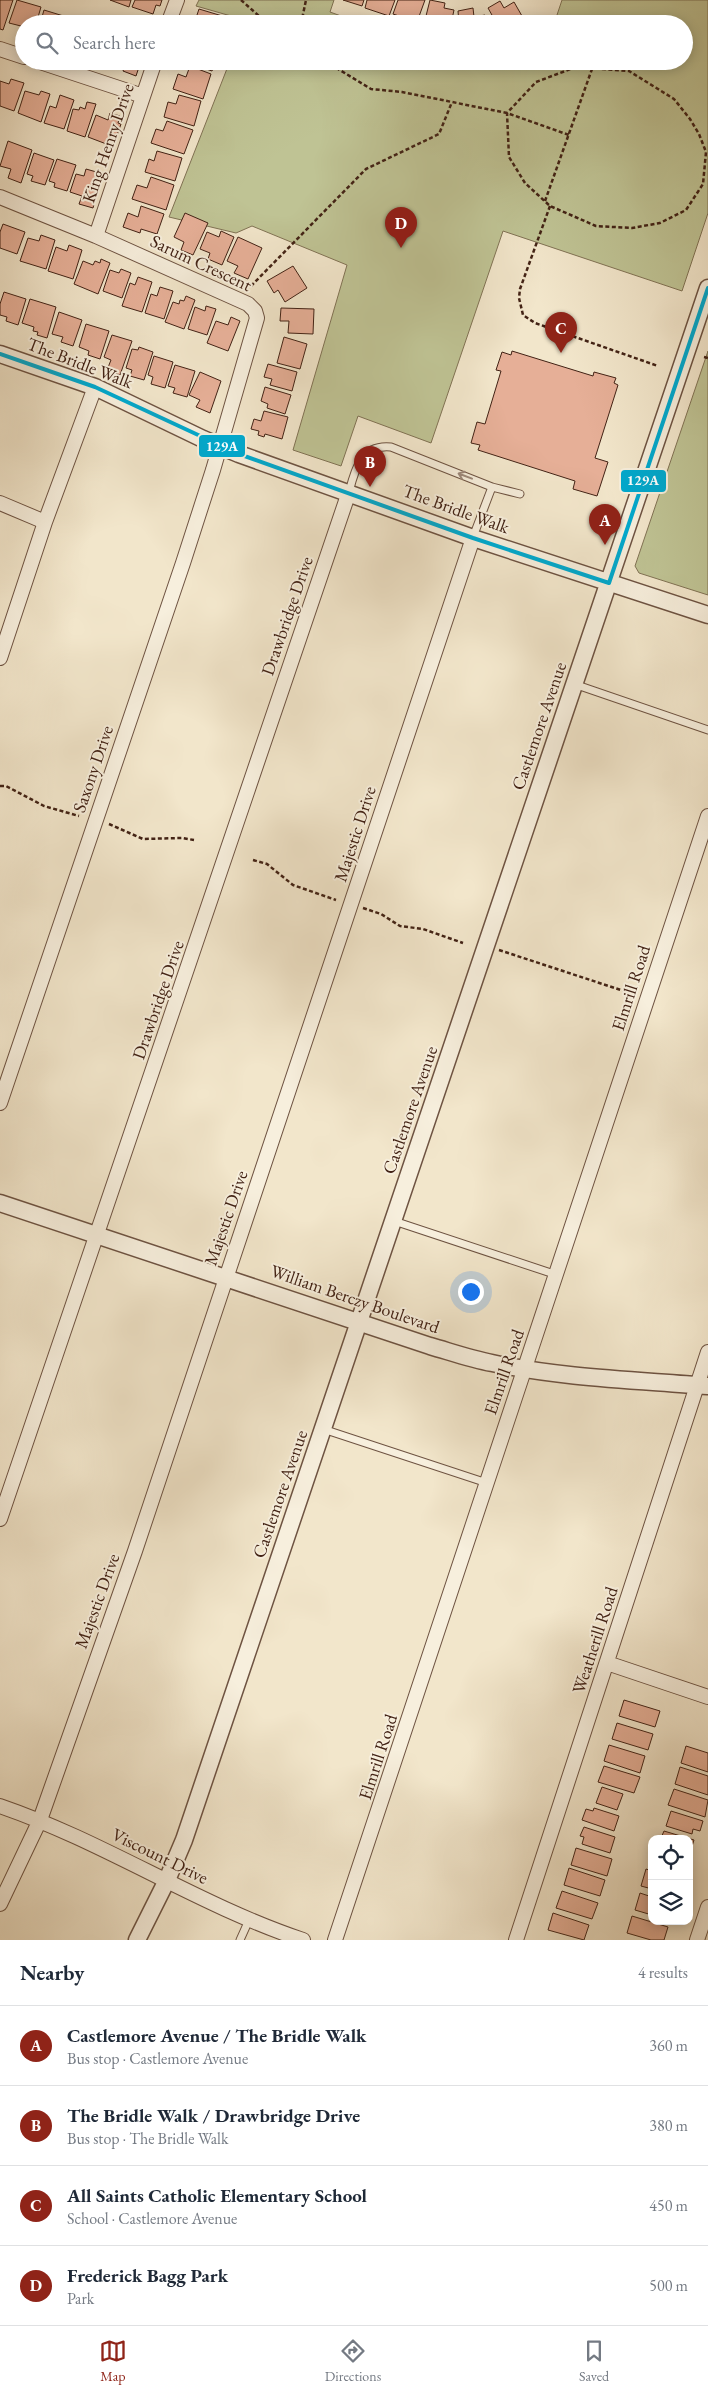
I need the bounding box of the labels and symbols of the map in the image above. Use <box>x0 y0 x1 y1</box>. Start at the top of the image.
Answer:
street label: King Henry Drive <box>76 80 139 206</box>
pin: D <box>385 207 417 248</box>
street label: Sarum Crescent <box>147 229 256 296</box>
pin: C <box>545 312 577 353</box>
street label: The Bridle Walk <box>24 332 137 393</box>
line badge: 129A <box>198 434 246 458</box>
text: 129A <box>206 437 239 455</box>
pin: B <box>354 446 386 487</box>
line badge: 129A <box>620 469 667 493</box>
one-way arrow <box>458 471 473 480</box>
text: 129A <box>627 471 660 489</box>
street label: The Bridle Walk <box>400 479 513 539</box>
pin: A <box>589 504 621 545</box>
street label: Drawbridge Drive <box>255 553 318 678</box>
street label: Castlemore Avenue <box>506 659 571 793</box>
street label: Saxony Drive <box>67 722 118 815</box>
street label: Majestic Drive <box>328 783 381 885</box>
street label: Drawbridge Drive <box>126 937 189 1062</box>
street label: Elmrill Road <box>606 941 655 1034</box>
street label: Castlemore Avenue <box>377 1043 442 1177</box>
street label: Majestic Drive <box>199 1167 253 1268</box>
street label: William Berczy Boulevard <box>268 1259 444 1339</box>
your location <box>458 1279 484 1305</box>
street label: Elmrill Road <box>478 1325 529 1418</box>
street label: Castlemore Avenue <box>247 1427 312 1561</box>
street label: Majestic Drive <box>69 1550 124 1651</box>
street label: Weatherill Road <box>566 1583 623 1696</box>
street label: Elmrill Road <box>353 1710 402 1803</box>
street label: Viscount Drive <box>108 1822 212 1889</box>

